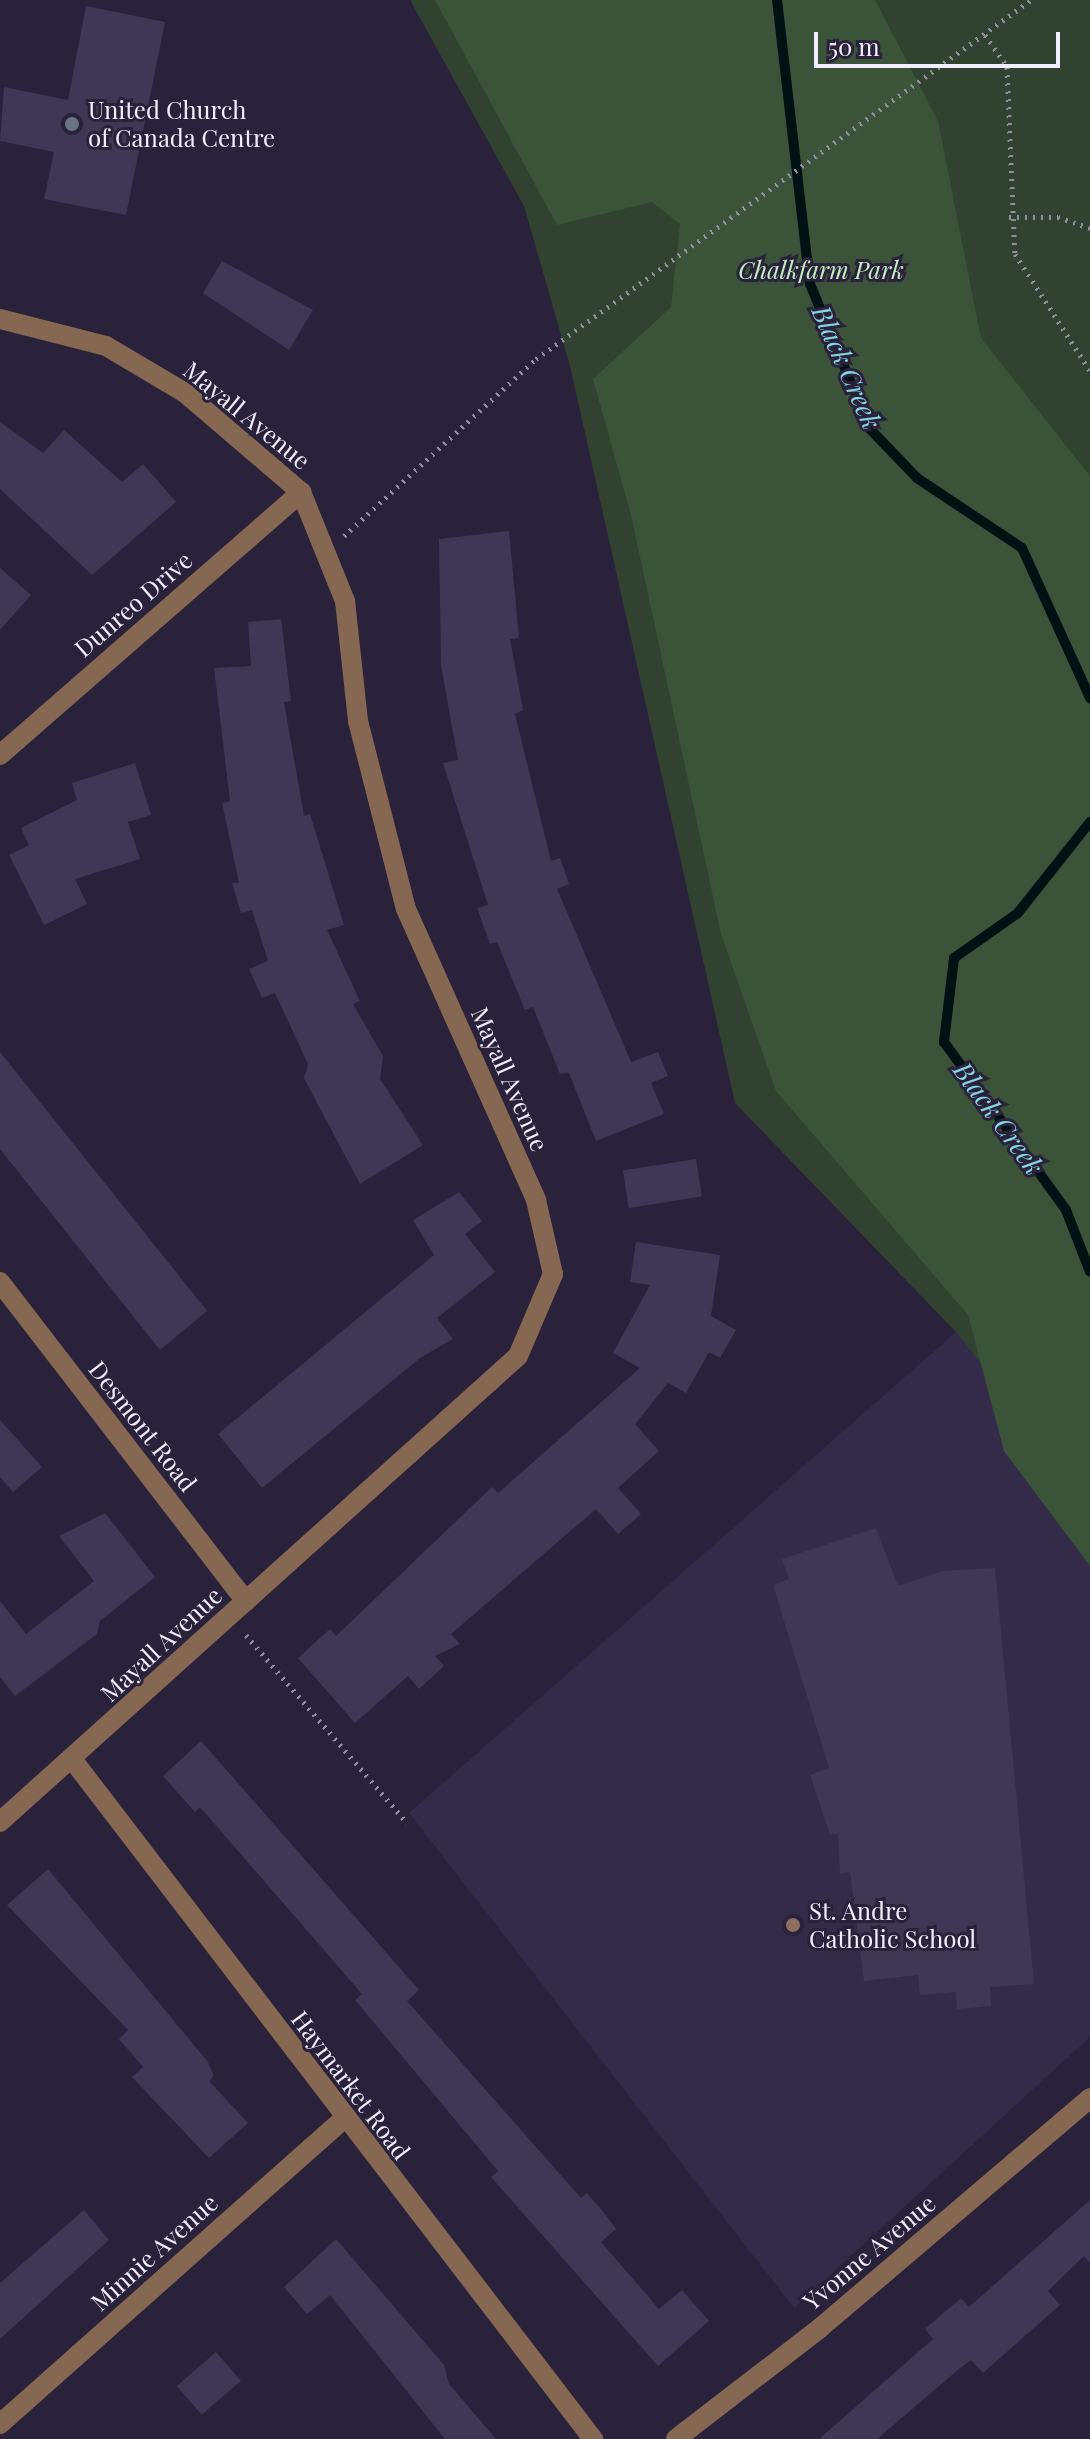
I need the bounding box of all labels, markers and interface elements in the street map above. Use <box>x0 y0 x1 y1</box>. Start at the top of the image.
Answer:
scale bar <box>818 16 1064 66</box>
text: 50 m <box>828 30 880 62</box>
place label: United Church of Canada Centre <box>88 96 276 152</box>
marker: United Church of Canada Centre <box>63 115 81 133</box>
park label: Chalkfarm Park <box>738 256 904 284</box>
water label: Black Creek <box>806 300 888 434</box>
street label: Mayall Avenue <box>178 355 316 475</box>
street label: Dunreo Drive <box>69 545 197 663</box>
street label: Mayall Avenue <box>465 1002 555 1156</box>
water label: Black Creek <box>948 1055 1050 1181</box>
street label: Desmont Road <box>83 1355 203 1497</box>
street label: Mayall Avenue <box>94 1580 228 1708</box>
place label: St. Andre Catholic School <box>809 1897 976 1953</box>
marker: St. Andre Catholic School <box>784 1916 802 1934</box>
street label: Haymarket Road <box>286 2005 416 2165</box>
street label: Minnie Avenue <box>85 2187 223 2317</box>
street label: Yvonne Avenue <box>797 2188 941 2316</box>

